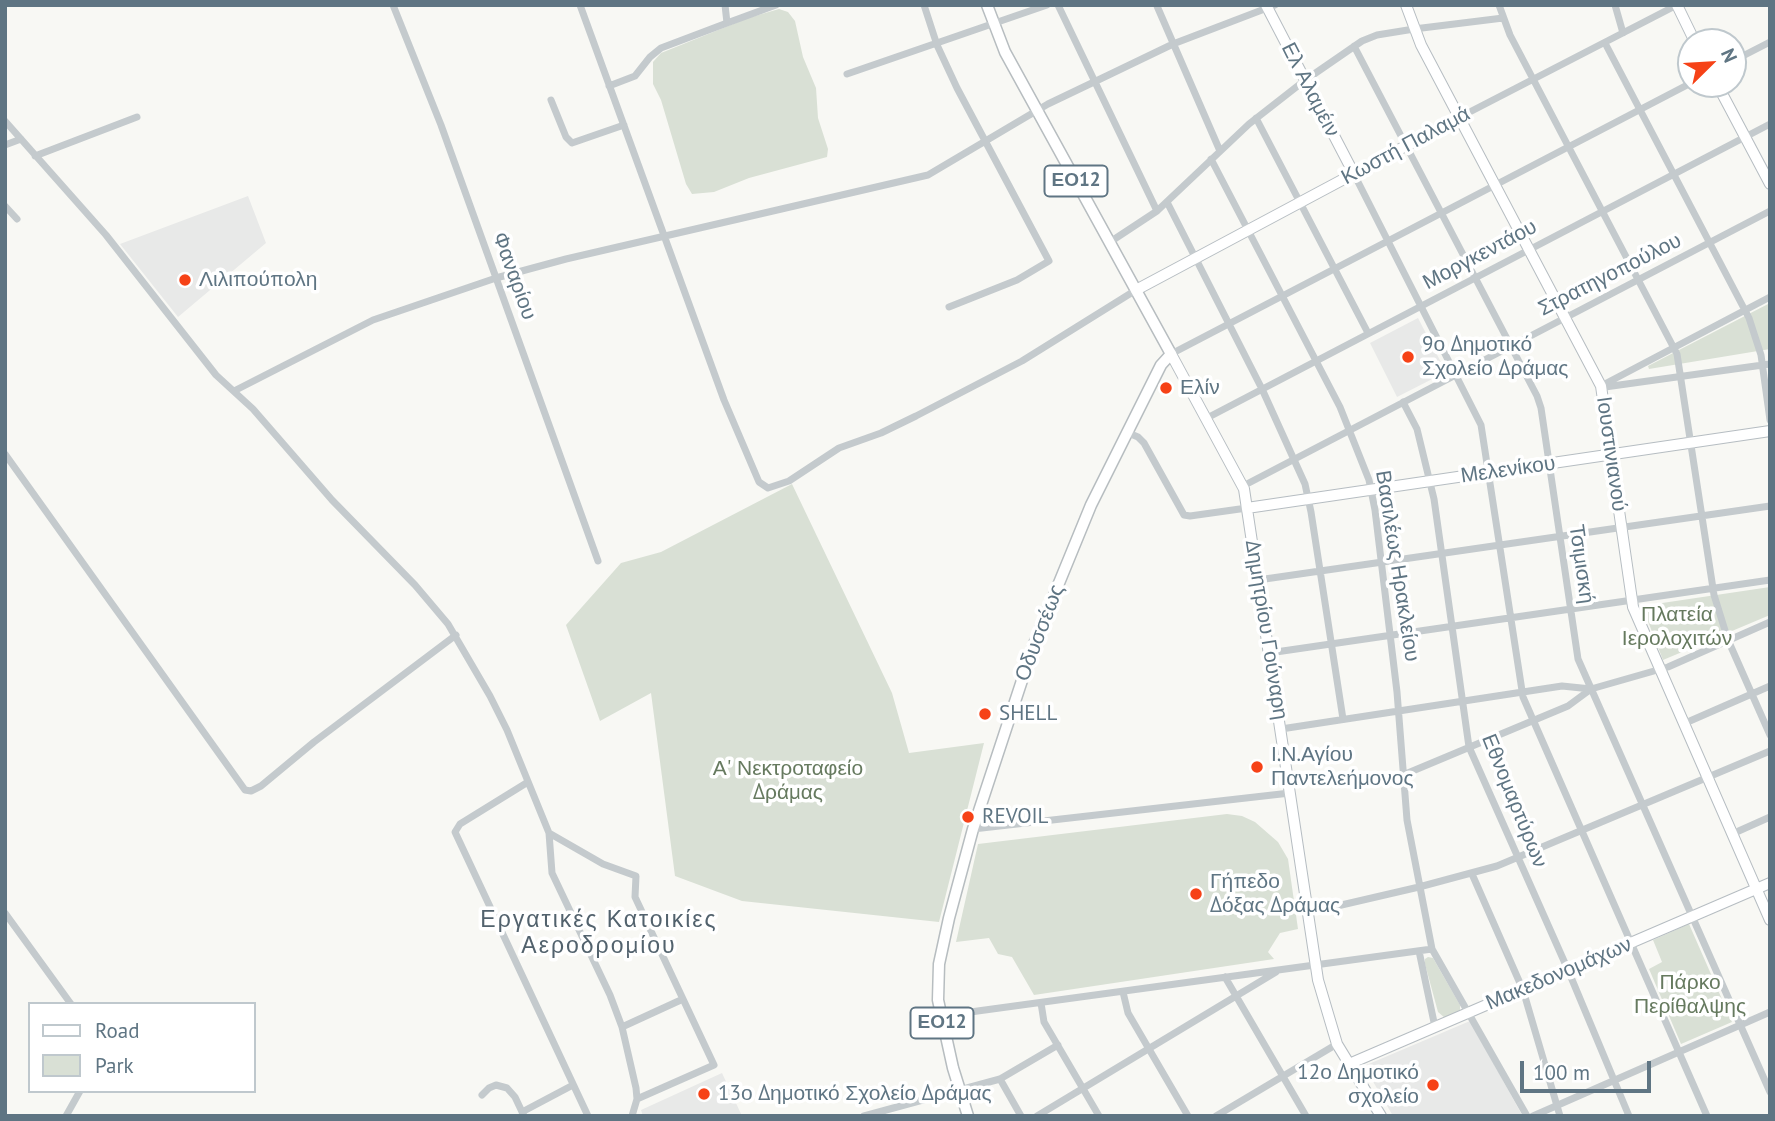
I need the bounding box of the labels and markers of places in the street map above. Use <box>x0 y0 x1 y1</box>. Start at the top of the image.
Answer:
place label: Λιλιπούπολη <box>199 267 317 293</box>
marker: Λιλιπούπολη <box>177 272 193 288</box>
place label: 9ο Δημοτικό Σχολείο Δράμας <box>1422 332 1568 382</box>
marker: 9ο Δημοτικό Σχολείο Δράμας <box>1400 349 1416 365</box>
place label: Ελίν <box>1180 375 1220 401</box>
marker: Ελίν <box>1158 380 1174 396</box>
place label: SHELL <box>999 701 1057 727</box>
marker: SHELL <box>977 706 993 722</box>
place label: Ι.Ν.Αγίου Παντελεήμονος <box>1271 742 1414 792</box>
marker: Ι.Ν.Αγίου Παντελεήμονος <box>1249 759 1265 775</box>
place label: REVOIL <box>982 804 1048 830</box>
marker: REVOIL <box>960 809 976 825</box>
place label: Γήπεδο Δόξας Δράμας <box>1210 869 1340 919</box>
marker: Γήπεδο Δόξας Δράμας <box>1188 886 1204 902</box>
place label: 12ο Δημοτικό σχολείο <box>1297 1060 1419 1110</box>
marker: 12ο Δημοτικό σχολείο <box>1425 1077 1441 1093</box>
place label: 13ο Δημοτικό Σχολείο Δράμας <box>718 1081 992 1107</box>
marker: 13ο Δημοτικό Σχολείο Δράμας <box>696 1086 712 1102</box>

